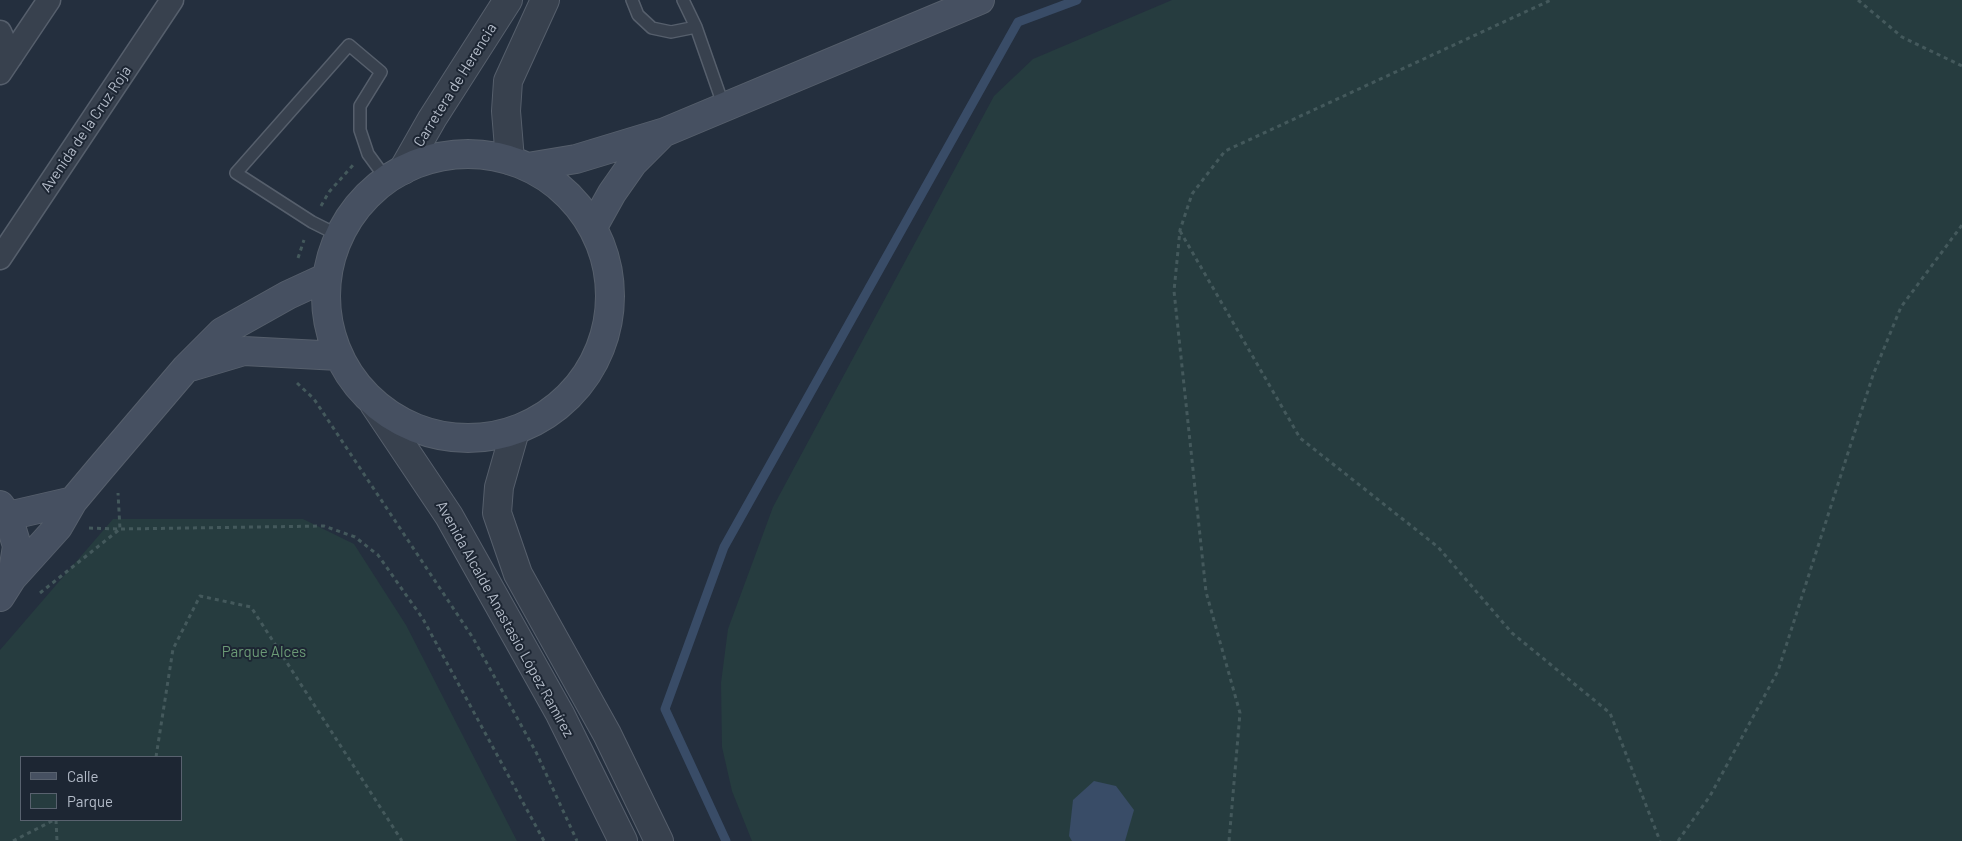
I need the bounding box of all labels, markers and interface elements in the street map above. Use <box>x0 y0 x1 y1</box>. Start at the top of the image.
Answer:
street label: Carretera de Herencia <box>410 20 500 150</box>
street label: Avenida de la Cruz Roja <box>37 62 135 196</box>
street label: Avenida Alcalde Anastasio López Ramírez <box>432 498 578 740</box>
park label: Parque Alces <box>222 643 306 661</box>
legend <box>20 756 182 821</box>
text: Calle <box>67 767 99 785</box>
text: Parque <box>67 792 113 810</box>

